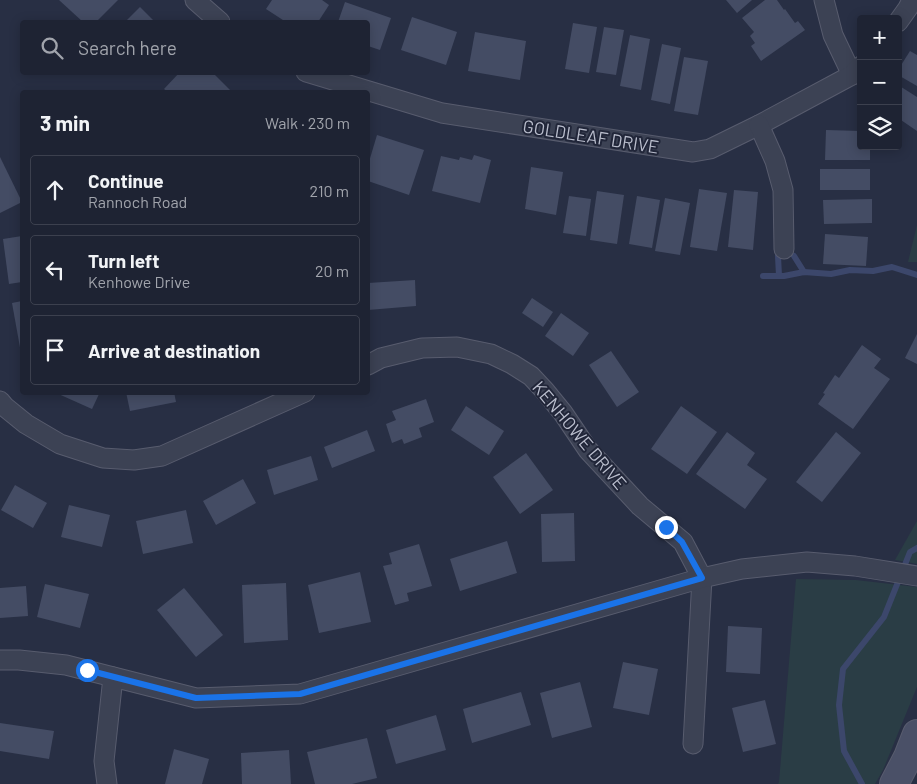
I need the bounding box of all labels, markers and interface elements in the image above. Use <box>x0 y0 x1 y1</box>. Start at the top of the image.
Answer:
map controls <box>857 15 902 150</box>
button: + <box>857 15 902 60</box>
search box <box>20 20 370 75</box>
icon: search <box>38 34 66 62</box>
text: Search here <box>78 36 177 59</box>
button: − <box>857 60 902 105</box>
button: layers <box>857 105 902 150</box>
text: 3 min <box>40 110 90 135</box>
text: Walk · 230 m <box>265 113 350 132</box>
street label: GOLDLEAF DRIVE <box>521 114 661 158</box>
text: Continue <box>88 169 164 192</box>
icon: ahead <box>41 176 69 204</box>
text: 210 m <box>310 181 349 200</box>
text: Rannoch Road <box>88 192 187 211</box>
text: Turn left <box>88 249 159 272</box>
icon: left <box>41 256 69 284</box>
text: 20 m <box>315 261 349 280</box>
text: Kenhowe Drive <box>88 272 190 291</box>
icon: arrive <box>41 336 69 364</box>
text: Arrive at destination <box>88 339 260 362</box>
street label: KENHOWE DRIVE <box>528 376 632 494</box>
route end <box>655 516 678 539</box>
route start <box>76 659 99 682</box>

